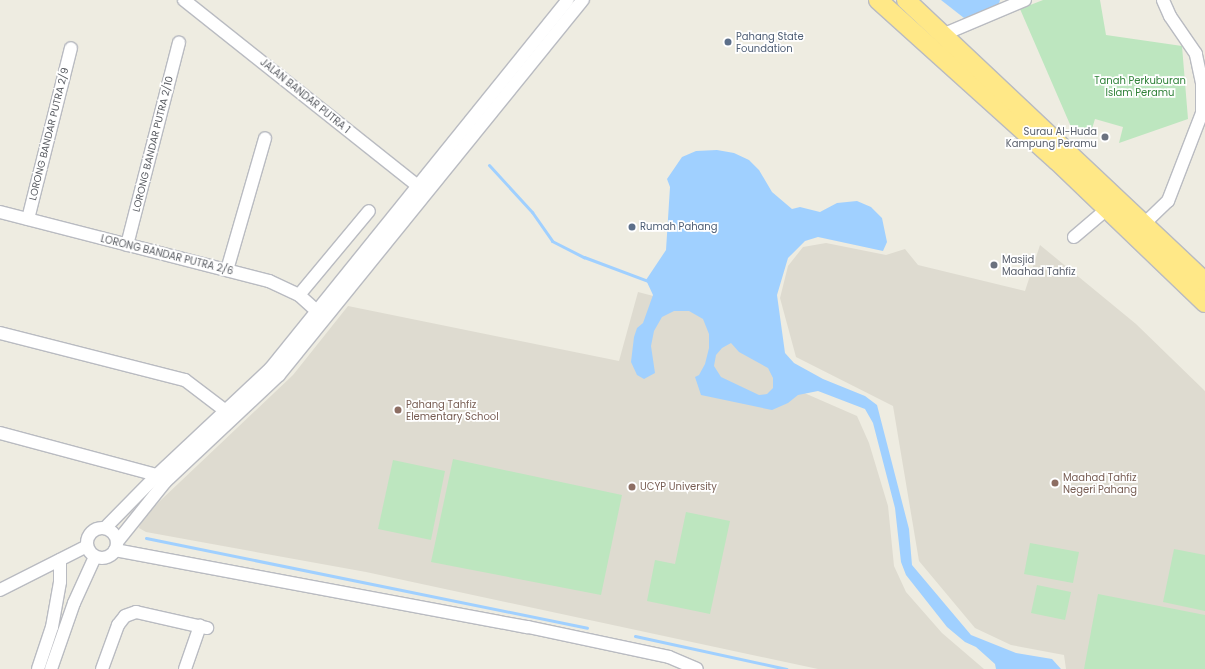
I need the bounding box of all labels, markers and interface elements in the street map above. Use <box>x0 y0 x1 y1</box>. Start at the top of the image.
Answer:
place label: Pahang State Foundation <box>736 30 804 54</box>
marker: Pahang State Foundation <box>723 37 733 47</box>
street label: JALAN BANDAR PUTRA 1 <box>258 56 352 136</box>
street label: LORONG BANDAR PUTRA 2/9 <box>27 66 71 202</box>
park label: Tanah Perkuburan Islam Peramu <box>1094 74 1186 98</box>
street label: LORONG BANDAR PUTRA 2/10 <box>130 75 176 213</box>
place label: Surau Al-Huda Kampung Peramu <box>1006 125 1097 148</box>
marker: Surau Al-Huda Kampung Peramu <box>1100 132 1110 142</box>
place label: Rumah Pahang <box>640 221 717 233</box>
marker: Rumah Pahang <box>627 222 637 232</box>
street label: LORONG BANDAR PUTRA 2/6 <box>99 233 235 277</box>
place label: Masjid Maahad Tahfiz <box>1002 253 1076 276</box>
marker: Masjid Maahad Tahfiz <box>989 260 999 270</box>
place label: Pahang Tahfiz Elementary School <box>406 398 499 422</box>
marker: Pahang Tahfiz Elementary School <box>393 405 403 415</box>
place label: Maahad Tahfiz Negeri Pahang <box>1063 471 1137 494</box>
marker: Maahad Tahfiz Negeri Pahang <box>1050 478 1060 488</box>
place label: UCYP University <box>640 481 717 493</box>
marker: UCYP University <box>627 482 637 492</box>

